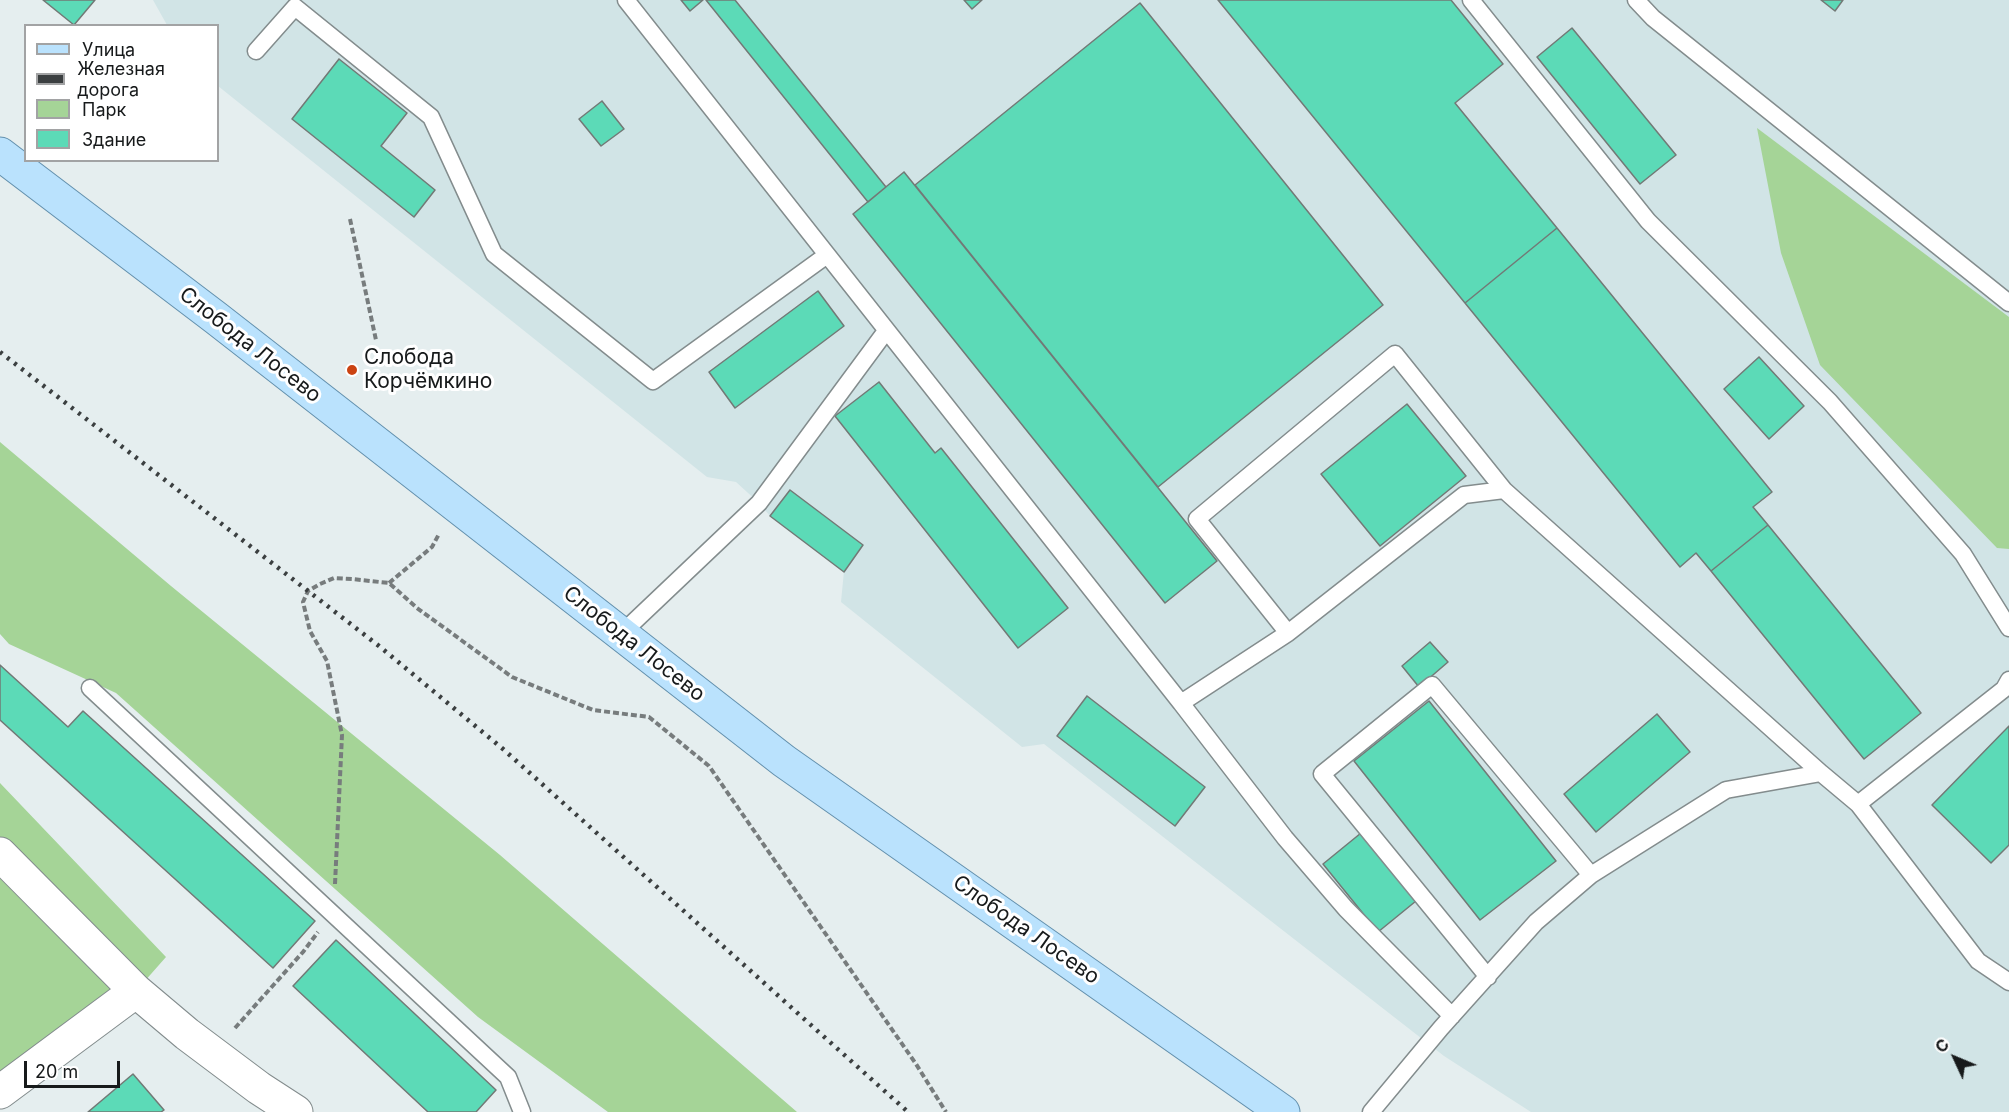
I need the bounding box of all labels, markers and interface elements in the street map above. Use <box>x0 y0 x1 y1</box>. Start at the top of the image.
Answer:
legend <box>24 24 219 162</box>
text: Улица <box>82 39 135 60</box>
text: Железная дорога <box>77 58 165 100</box>
text: Парк <box>82 99 126 120</box>
text: Здание <box>82 129 146 150</box>
street label: Слобода Лосево <box>174 282 326 408</box>
place label: Слобода Корчёмкино <box>364 345 492 395</box>
marker: Слобода Корчёмкино <box>345 363 359 377</box>
street label: Слобода Лосево <box>558 581 710 707</box>
street label: Слобода Лосево <box>948 870 1104 990</box>
north arrow <box>1925 1028 1985 1088</box>
text: С <box>1931 1034 1953 1057</box>
scale bar <box>27 1049 123 1087</box>
text: 20 m <box>35 1061 78 1082</box>

